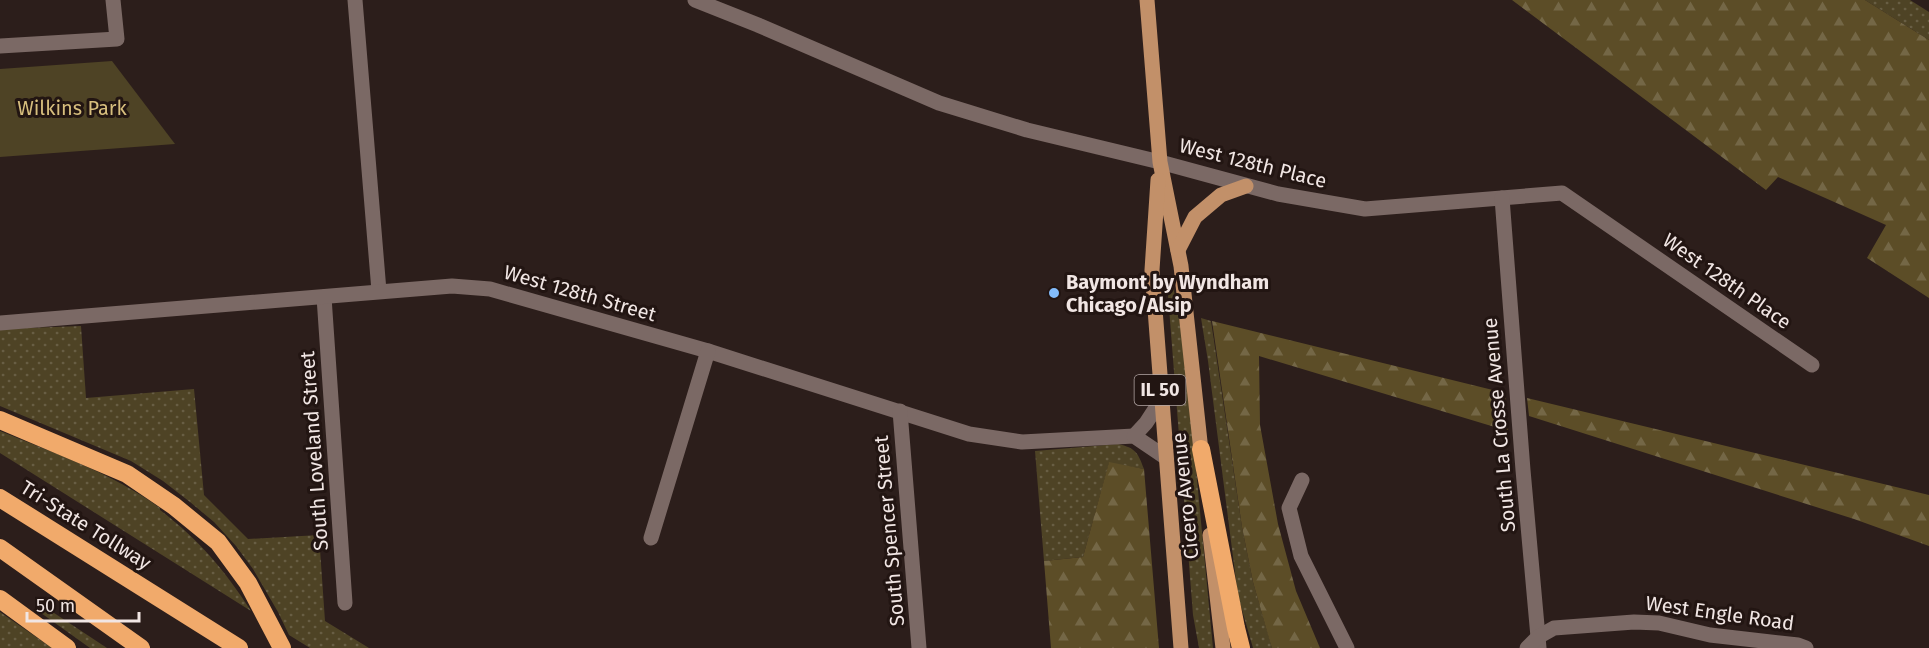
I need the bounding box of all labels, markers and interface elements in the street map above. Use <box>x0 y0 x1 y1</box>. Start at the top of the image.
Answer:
park label: Wilkins Park <box>17 96 128 120</box>
street label: West 128th Place <box>1177 133 1329 193</box>
street label: West 128th Place <box>1658 228 1796 334</box>
street label: West 128th Street <box>501 260 660 326</box>
place label: Baymont by Wyndham Chicago/Alsip <box>1066 270 1269 317</box>
marker: Baymont by Wyndham Chicago/Alsip <box>1047 286 1061 300</box>
street label: South La Crosse Avenue <box>1478 317 1520 533</box>
street label: South Loveland Street <box>295 350 333 552</box>
road number: IL 50 <box>1134 375 1186 405</box>
street label: Cicero Avenue <box>1166 431 1204 561</box>
street label: South Spencer Street <box>869 434 909 627</box>
street label: Tri-State Tollway <box>16 475 156 575</box>
scale bar <box>27 585 140 623</box>
street label: West Engle Road <box>1644 591 1796 635</box>
text: 50 m <box>36 595 75 617</box>

